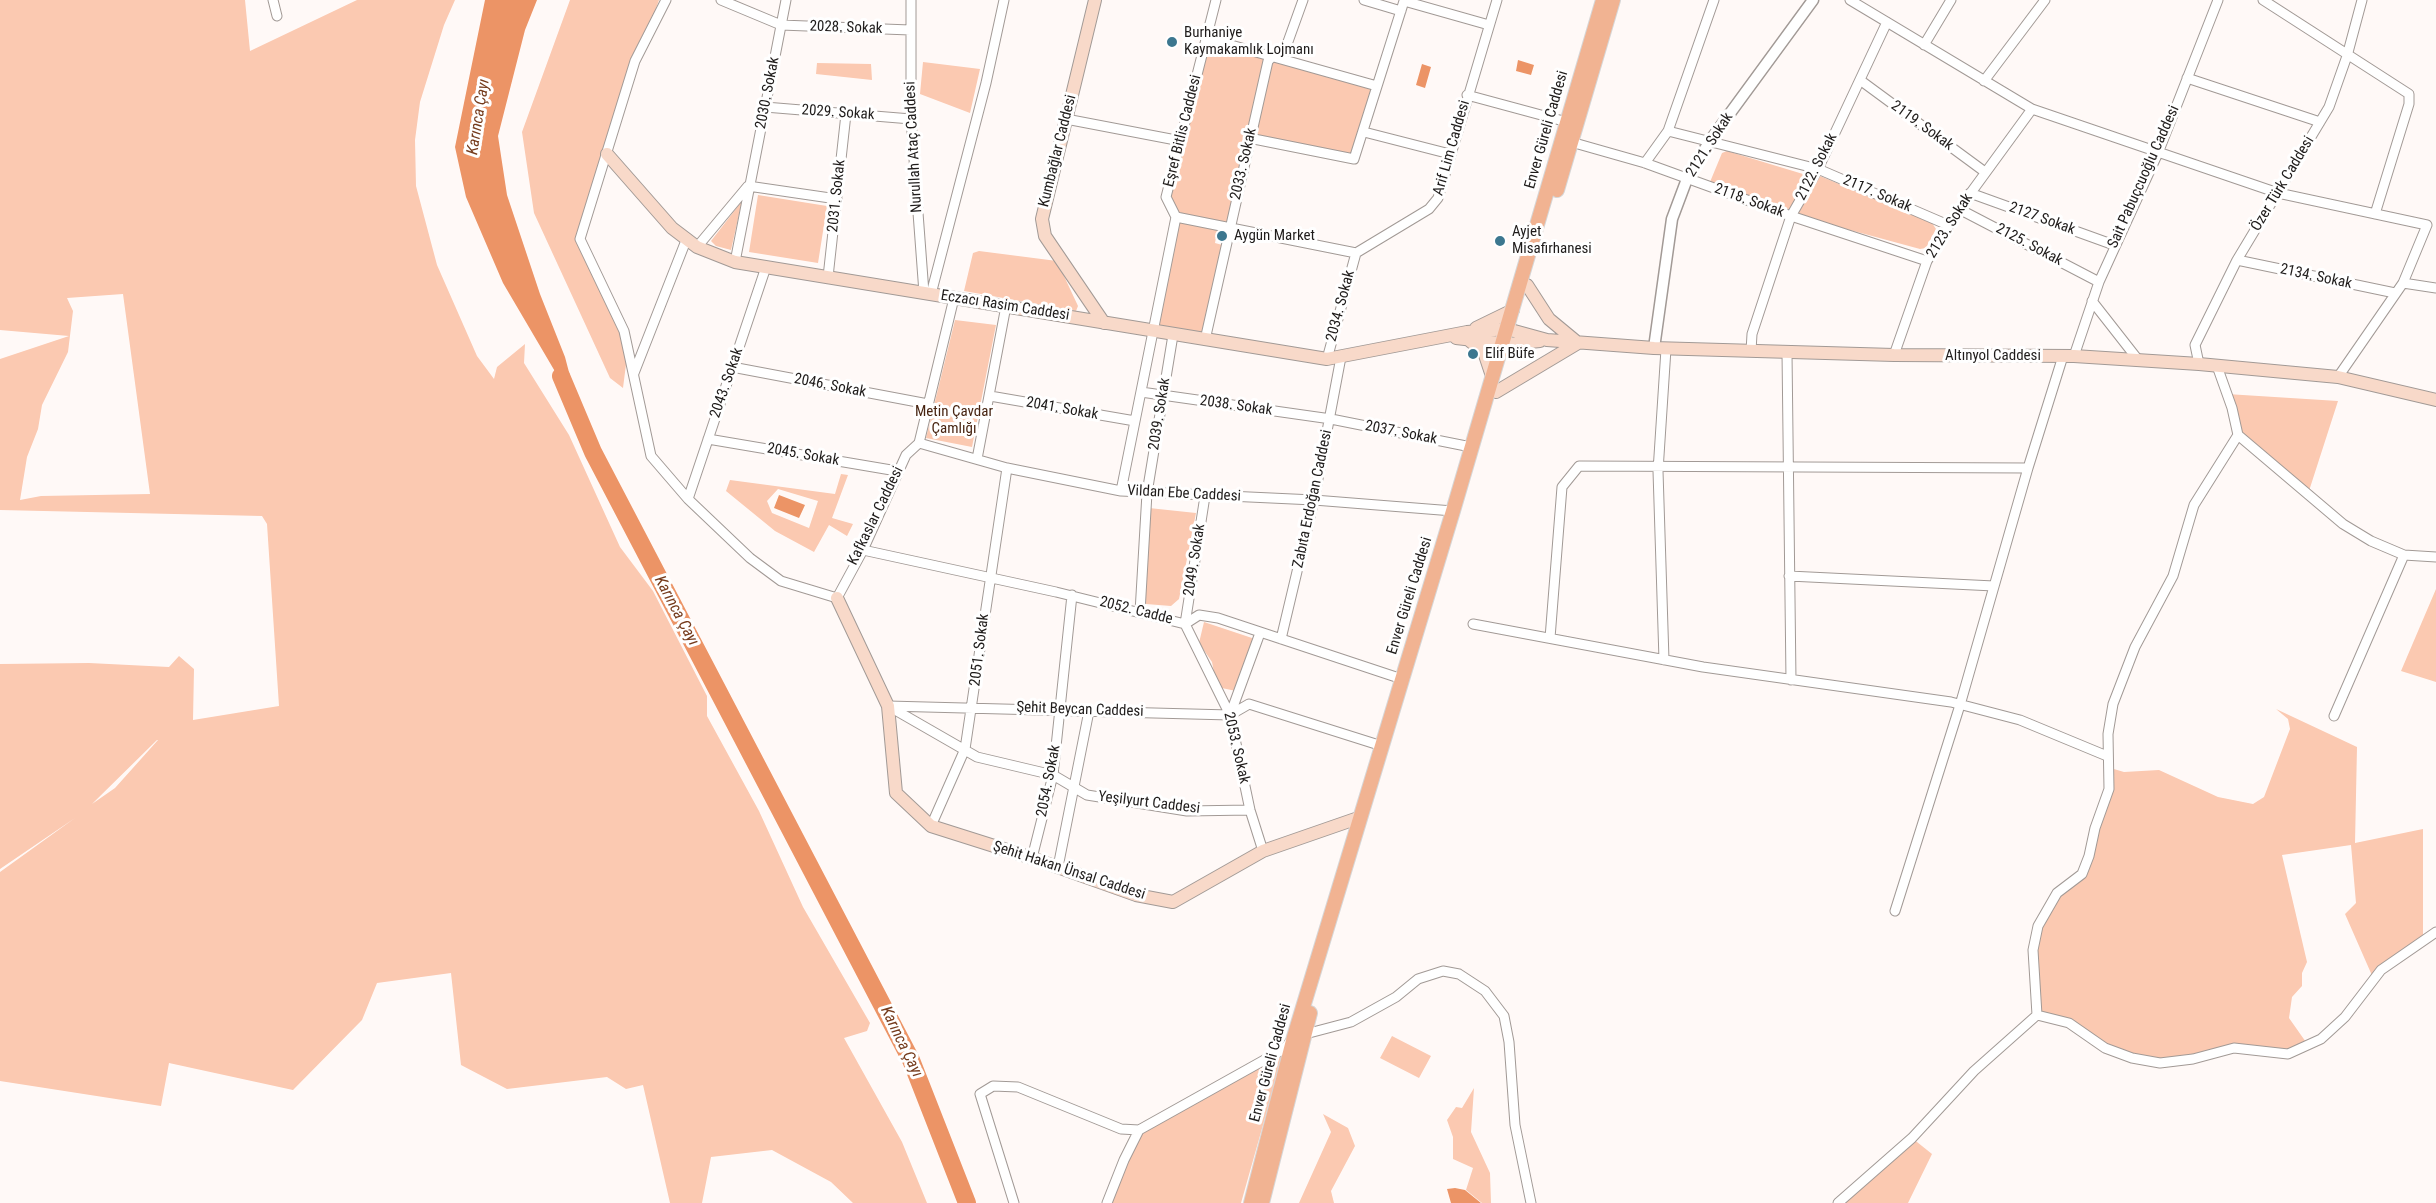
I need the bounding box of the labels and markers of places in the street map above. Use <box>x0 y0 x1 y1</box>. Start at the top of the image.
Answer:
place label: Burhaniye Kaymakamlık Lojmanı <box>1184 24 1314 59</box>
marker: Burhaniye Kaymakamlık Lojmanı <box>1165 35 1179 49</box>
place label: Ayjet Misafirhanesi <box>1512 223 1592 258</box>
place label: Aygün Market <box>1234 227 1315 245</box>
marker: Aygün Market <box>1215 229 1229 243</box>
marker: Ayjet Misafirhanesi <box>1493 234 1507 248</box>
place label: Elif Büfe <box>1485 345 1535 363</box>
marker: Elif Büfe <box>1466 347 1480 361</box>

